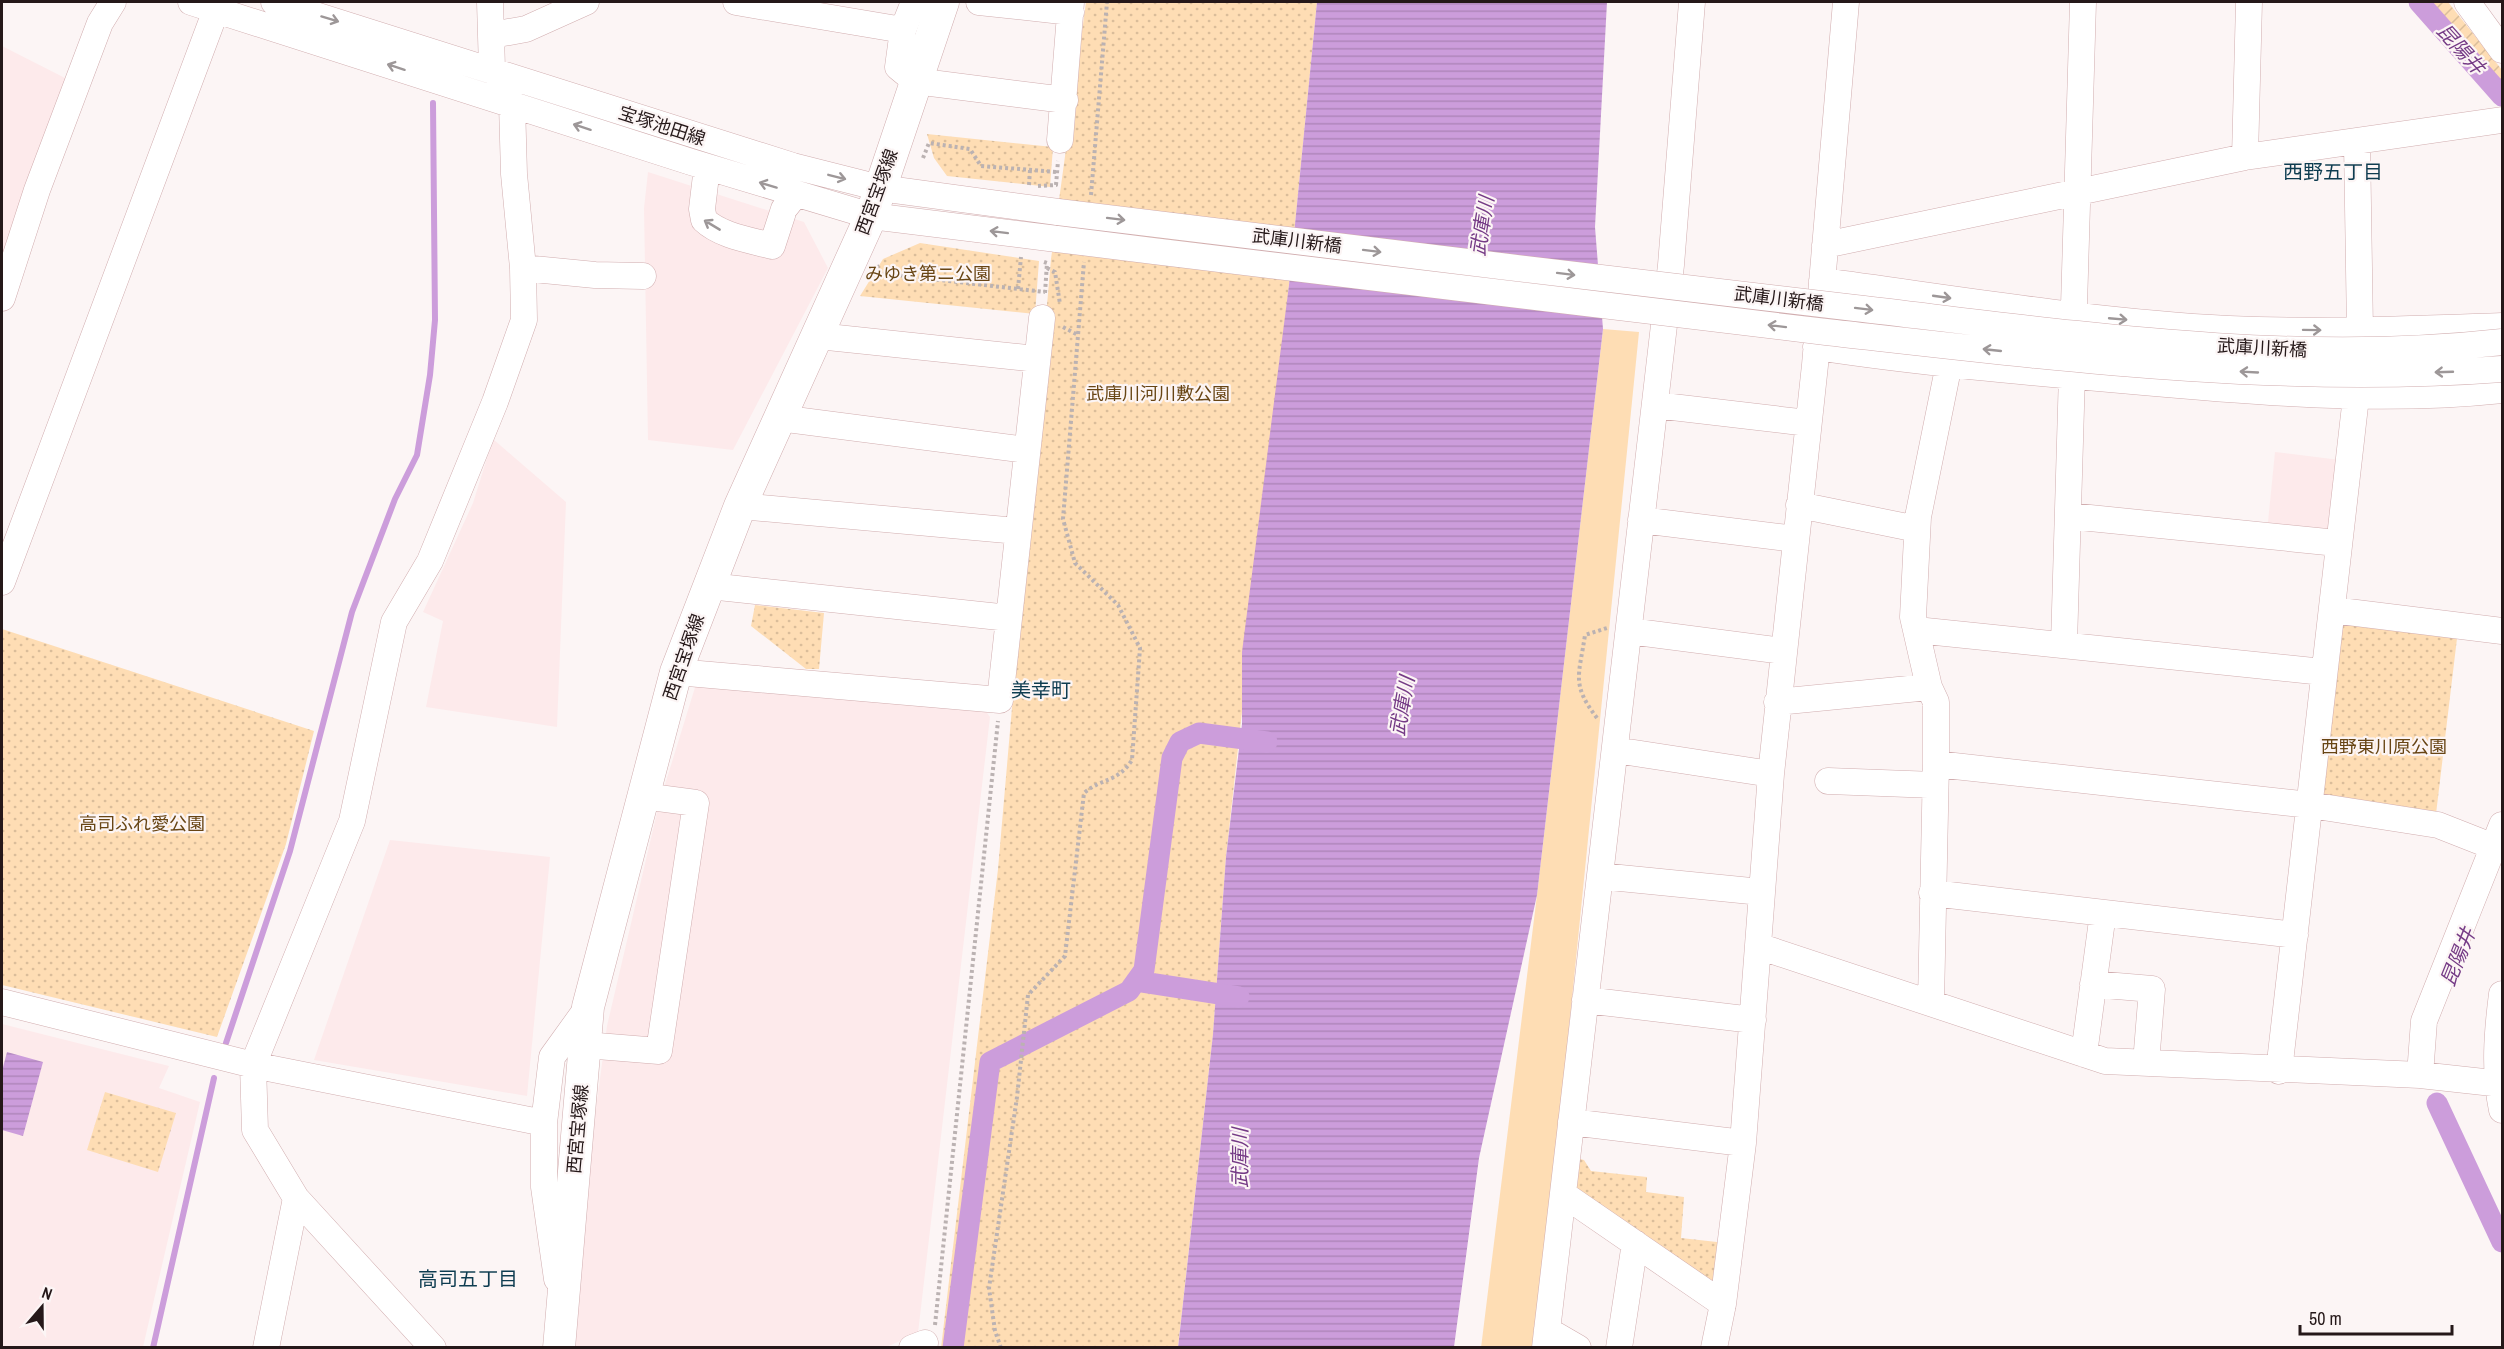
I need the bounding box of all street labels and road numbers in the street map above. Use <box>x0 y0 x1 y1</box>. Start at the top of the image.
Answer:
street label: 宝塚池田線 <box>615 100 709 151</box>
street label: 西宮宝塚線 <box>849 145 904 238</box>
street label: 武庫川新橋 <box>1251 223 1343 258</box>
street label: 武庫川新橋 <box>1733 281 1825 316</box>
street label: 武庫川新橋 <box>2216 333 2308 362</box>
street label: 西宮宝塚線 <box>657 610 710 703</box>
street label: 西宮宝塚線 <box>561 1083 594 1175</box>

